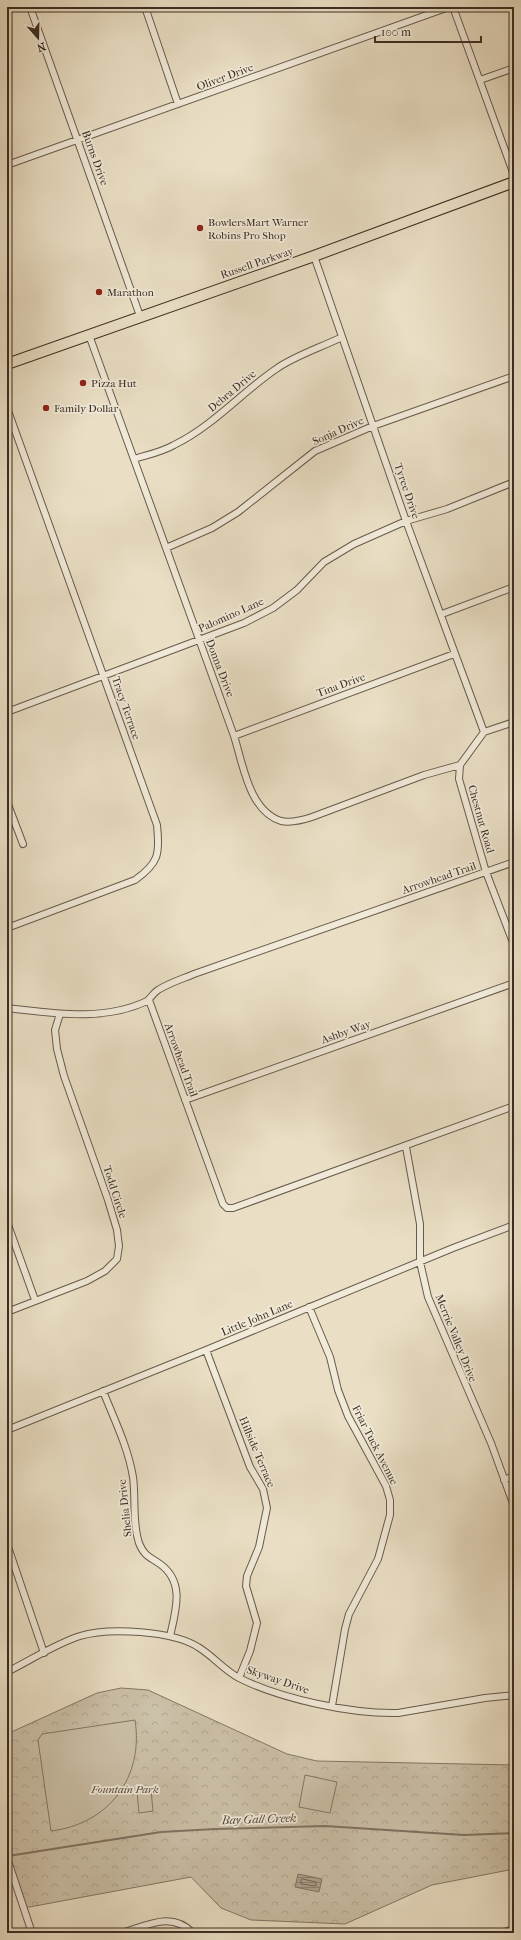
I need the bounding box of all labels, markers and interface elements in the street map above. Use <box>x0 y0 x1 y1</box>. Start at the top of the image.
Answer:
north arrow <box>18 18 58 58</box>
scale bar <box>375 18 481 44</box>
text: 100 m <box>381 25 411 39</box>
text: N <box>34 39 47 55</box>
street label: Oliver Drive <box>195 61 256 93</box>
street label: Burns Drive <box>79 129 111 188</box>
place label: BowlersMart Warner Robins Pro Shop <box>208 216 309 242</box>
marker: BowlersMart Warner Robins Pro Shop <box>195 223 205 233</box>
street label: Russell Parkway <box>219 244 296 282</box>
place label: Marathon <box>107 286 154 299</box>
marker: Marathon <box>94 287 104 297</box>
street label: Debra Drive <box>205 367 259 415</box>
place label: Pizza Hut <box>91 377 137 390</box>
marker: Pizza Hut <box>78 378 88 388</box>
place label: Family Dollar <box>54 402 118 415</box>
marker: Family Dollar <box>41 403 51 413</box>
street label: Sonja Drive <box>310 414 366 448</box>
street label: Tyree Drive <box>391 462 423 521</box>
street label: Palomino Lane <box>196 595 266 635</box>
street label: Donna Drive <box>203 637 237 699</box>
street label: Tina Drive <box>315 670 368 700</box>
street label: Tracy Terrace <box>109 675 143 742</box>
street label: Chestnut Road <box>465 783 497 855</box>
street label: Arrowhead Trail <box>399 859 478 897</box>
street label: Ashby Way <box>318 1017 374 1047</box>
street label: Arrowhead Trail <box>161 1020 200 1099</box>
street label: Todd Circle <box>100 1164 130 1221</box>
street label: Merrie Valley Drive <box>432 1292 480 1384</box>
street label: Little John Lane <box>219 1297 295 1339</box>
street label: Friar Tuck Avenue <box>349 1403 401 1487</box>
street label: Hillside Terrace <box>236 1415 278 1490</box>
street label: Shelia Drive <box>115 1478 134 1537</box>
street label: Skyway Drive <box>245 1663 312 1697</box>
park label: Fountain Park <box>90 1783 159 1796</box>
water label: Bay Gall Creek <box>220 1811 297 1827</box>

